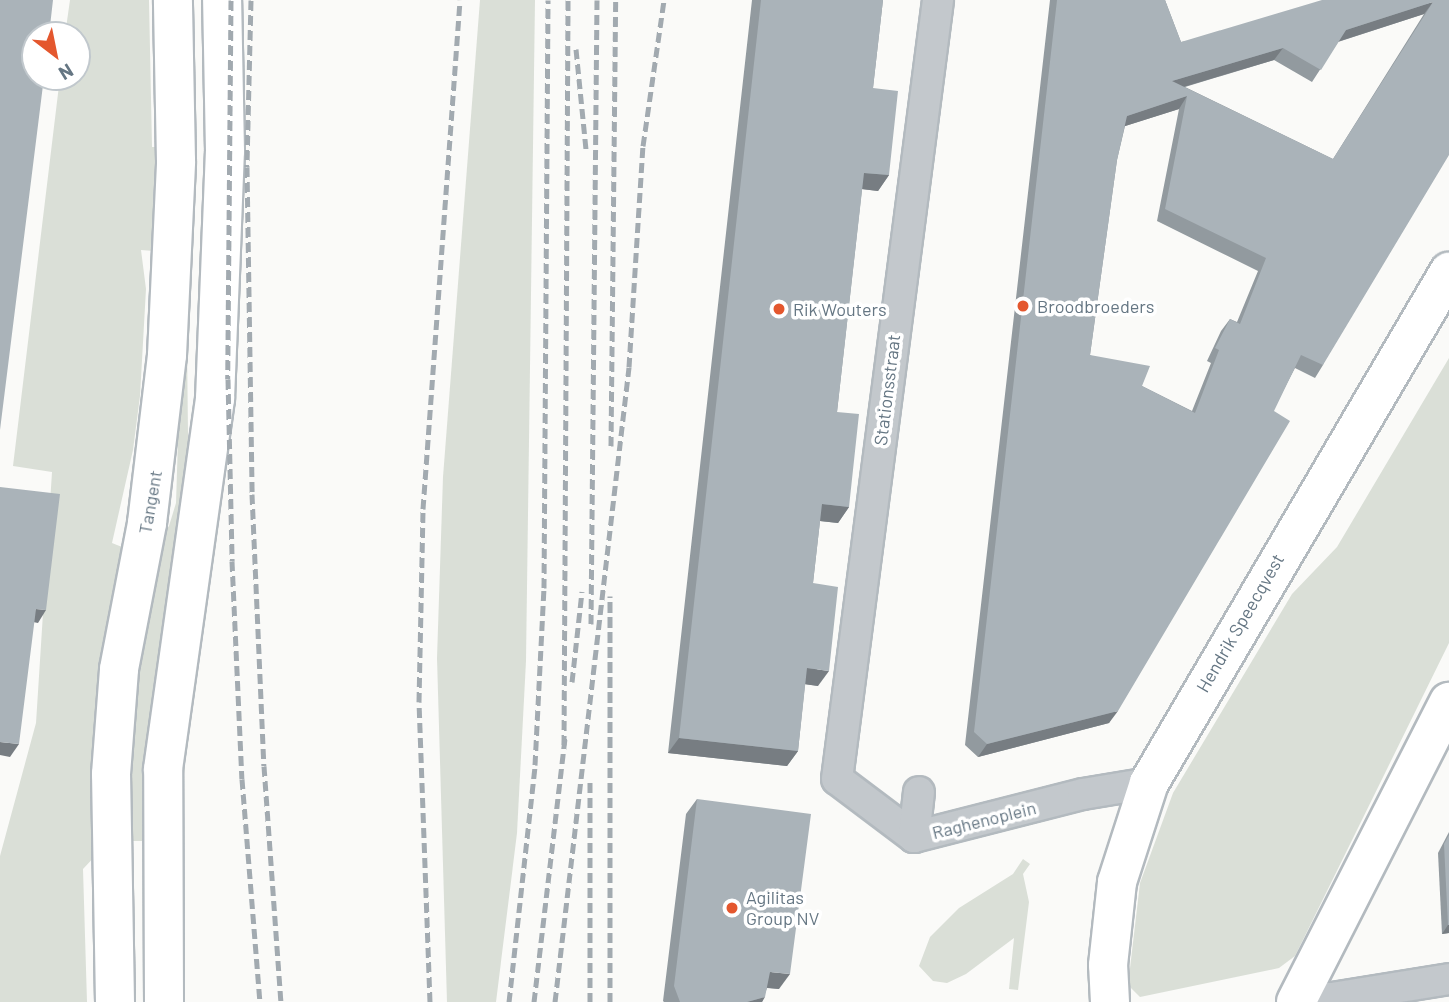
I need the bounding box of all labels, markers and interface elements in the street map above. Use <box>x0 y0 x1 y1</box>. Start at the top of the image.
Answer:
north arrow <box>21 21 91 91</box>
text: N <box>55 59 78 86</box>
place label: Broodbroeders <box>1037 295 1154 317</box>
place label: Rik Wouters <box>793 298 887 320</box>
marker: Broodbroeders <box>1015 298 1031 314</box>
marker: Rik Wouters <box>771 301 787 317</box>
street label: Stationsstraat <box>869 333 905 447</box>
street label: Tangent <box>134 468 166 536</box>
street label: Hendrik Speecqvest <box>1192 550 1288 696</box>
street label: Raghenoplein <box>930 797 1038 843</box>
place label: Agilitas Group NV <box>746 887 819 930</box>
marker: Agilitas Group NV <box>724 900 740 916</box>

